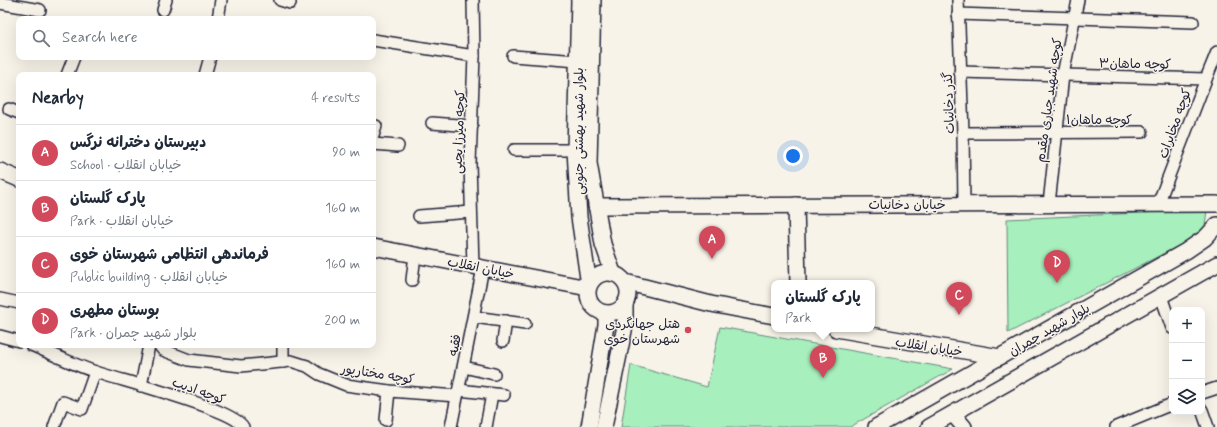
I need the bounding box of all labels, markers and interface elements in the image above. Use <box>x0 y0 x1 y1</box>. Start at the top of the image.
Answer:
search box <box>16 16 376 60</box>
icon: search <box>30 27 52 49</box>
text: Search here <box>62 28 138 48</box>
street label: کوچه شهید جباری مقدم <box>1032 36 1068 164</box>
street label: کوچه ماهان۳ <box>1099 55 1172 74</box>
street label: بلوار شهید بهشتی جنوبی <box>571 67 588 195</box>
street label: گذر دخانیات <box>940 71 959 134</box>
street label: کوچه مخابرات <box>1155 86 1196 161</box>
text: Nearby <box>32 87 84 109</box>
street label: کوچه میرزا یحیی <box>450 89 469 174</box>
text: 4 results <box>311 90 360 107</box>
street label: کوچه ماهان۱ <box>1066 112 1133 129</box>
text: دبیرستان دخترانه نرگس <box>70 133 206 153</box>
text: A <box>41 144 49 161</box>
text: 90 m <box>332 144 360 161</box>
your location <box>783 146 803 166</box>
text: School · خیابان انقلاب <box>70 157 181 174</box>
text: پارک گلستان <box>70 189 145 209</box>
street label: خیابان دخانیات <box>868 197 946 214</box>
text: B <box>41 200 49 217</box>
text: 160 m <box>325 200 360 217</box>
text: Park · خیابان انقلاب <box>70 213 174 230</box>
pin: A <box>699 226 725 259</box>
text: فرماندهی انتظامی شهرستان خوی <box>70 245 269 265</box>
pin: D <box>1044 250 1070 283</box>
street label: خیابان انقلاب <box>446 254 516 283</box>
text: C <box>40 256 50 273</box>
text: 160 m <box>325 256 360 273</box>
text: Public building · خیابان انقلاب <box>70 269 228 286</box>
popup <box>771 280 875 332</box>
pin: C <box>946 282 972 315</box>
text: پارک گلستان <box>785 288 861 308</box>
street label: بلوار شهید چمران <box>1006 300 1093 360</box>
text: بوستان مطهری <box>70 301 159 321</box>
map controls <box>1169 307 1205 415</box>
button: + <box>1169 307 1205 343</box>
text: Park <box>785 310 811 327</box>
text: D <box>41 312 49 329</box>
text: 200 m <box>325 312 360 329</box>
place label: هتل جهانگردی شهرستان خوی <box>604 316 680 348</box>
text: Park · بلوار شهید چمران <box>70 325 197 342</box>
marker: هتل جهانگردی شهرستان خوی <box>683 325 693 335</box>
street label: فقیه <box>445 333 466 358</box>
street label: خیابان انقلاب <box>894 334 964 361</box>
button: − <box>1169 343 1205 379</box>
pin: B <box>810 345 836 378</box>
street label: کوچه مختارپور <box>339 360 416 389</box>
street label: کوچه ادیب <box>169 374 228 409</box>
button: layers <box>1169 379 1205 415</box>

